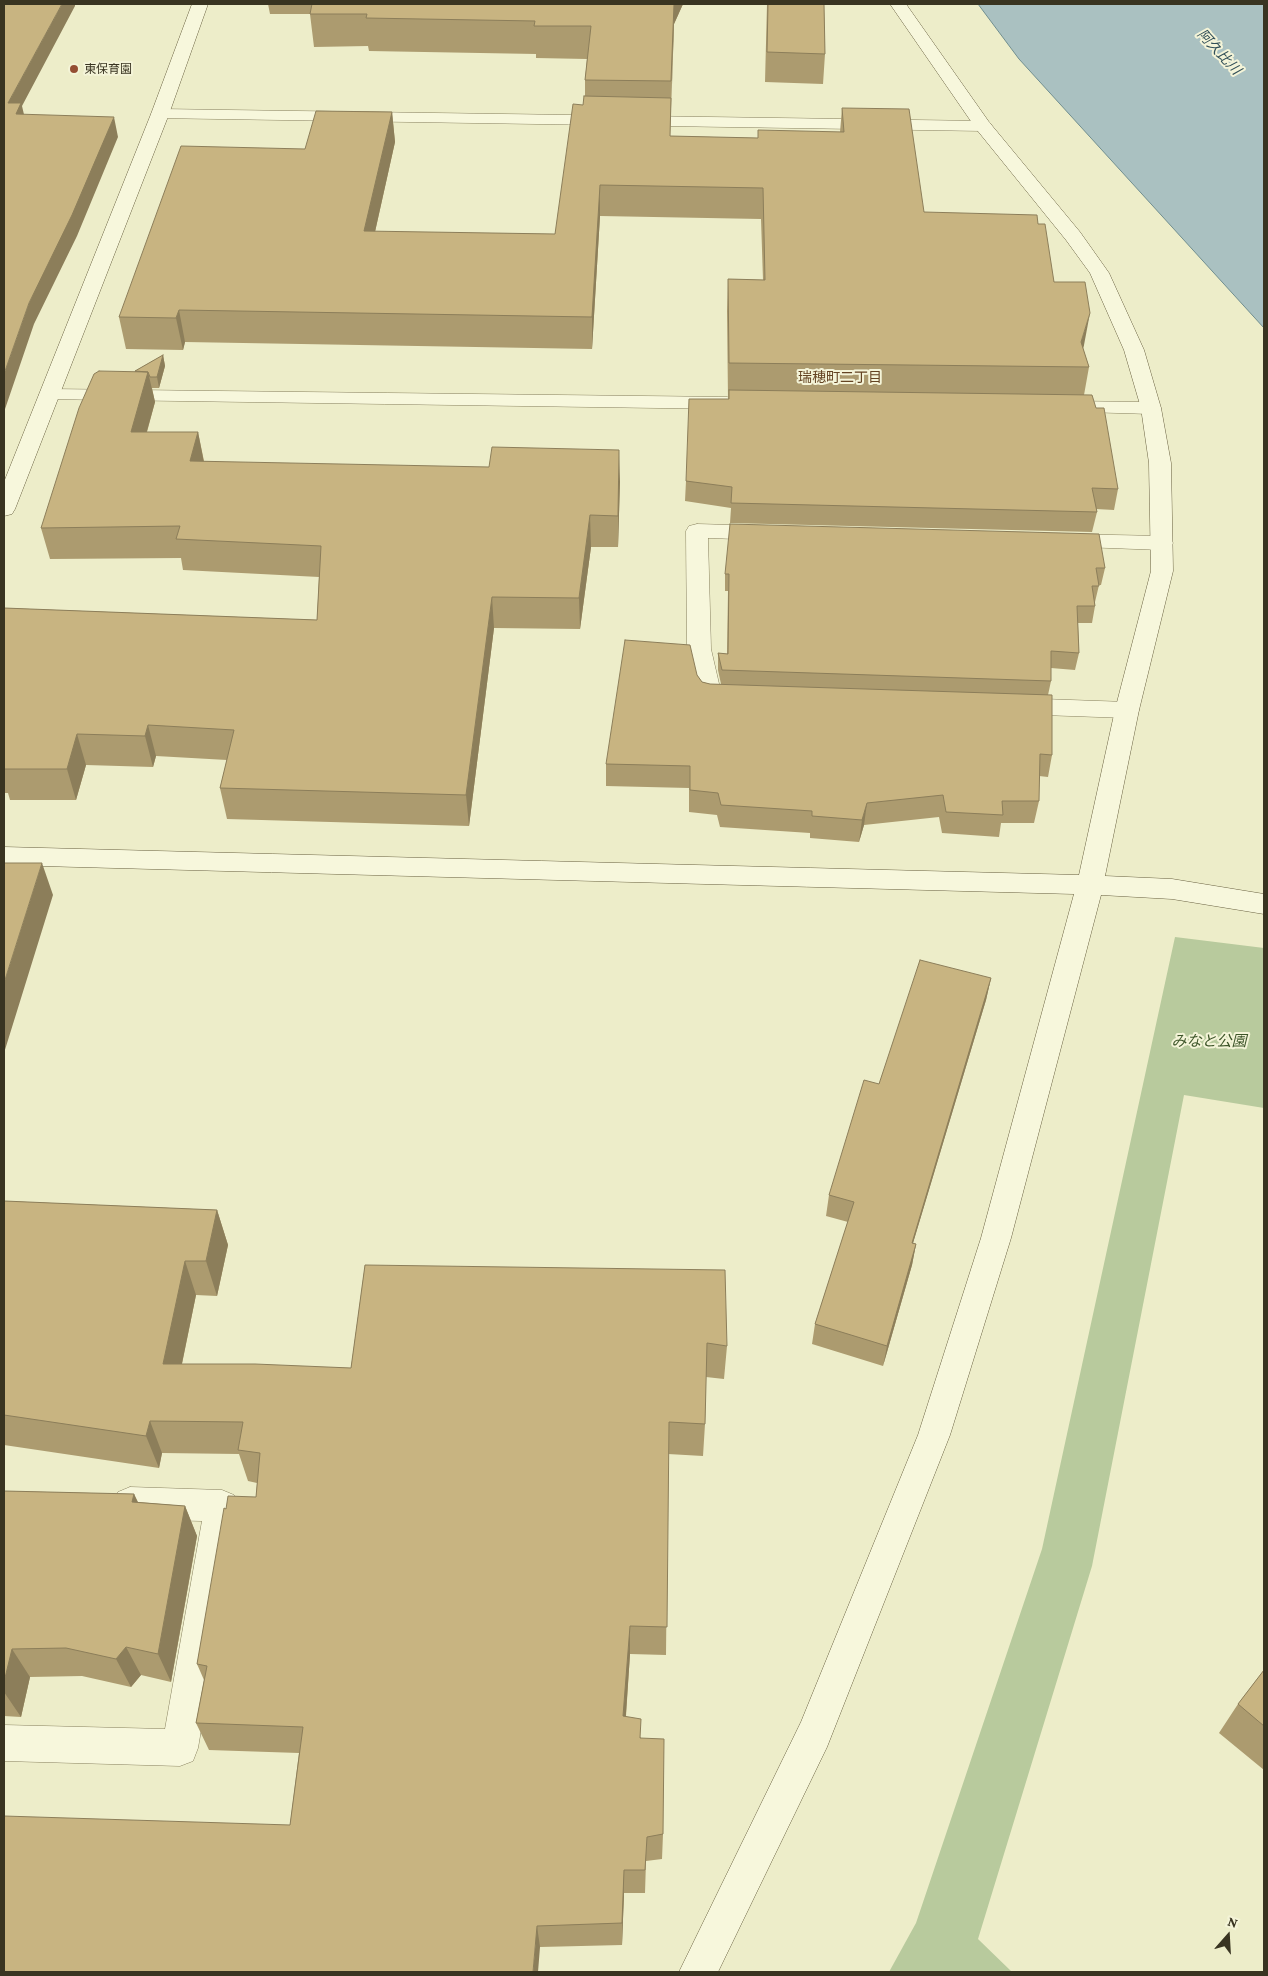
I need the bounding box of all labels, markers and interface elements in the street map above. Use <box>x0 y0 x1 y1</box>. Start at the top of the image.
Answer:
water label: 阿久比川 <box>1194 26 1244 78</box>
place label: 東保育園 <box>84 62 132 76</box>
marker: 東保育園 <box>68 63 80 75</box>
district label: 瑞穂町二丁目 <box>798 370 882 386</box>
park label: みなと公園 <box>1172 1032 1246 1050</box>
north arrow <box>1203 1911 1253 1961</box>
text: N <box>1226 1913 1240 1931</box>

